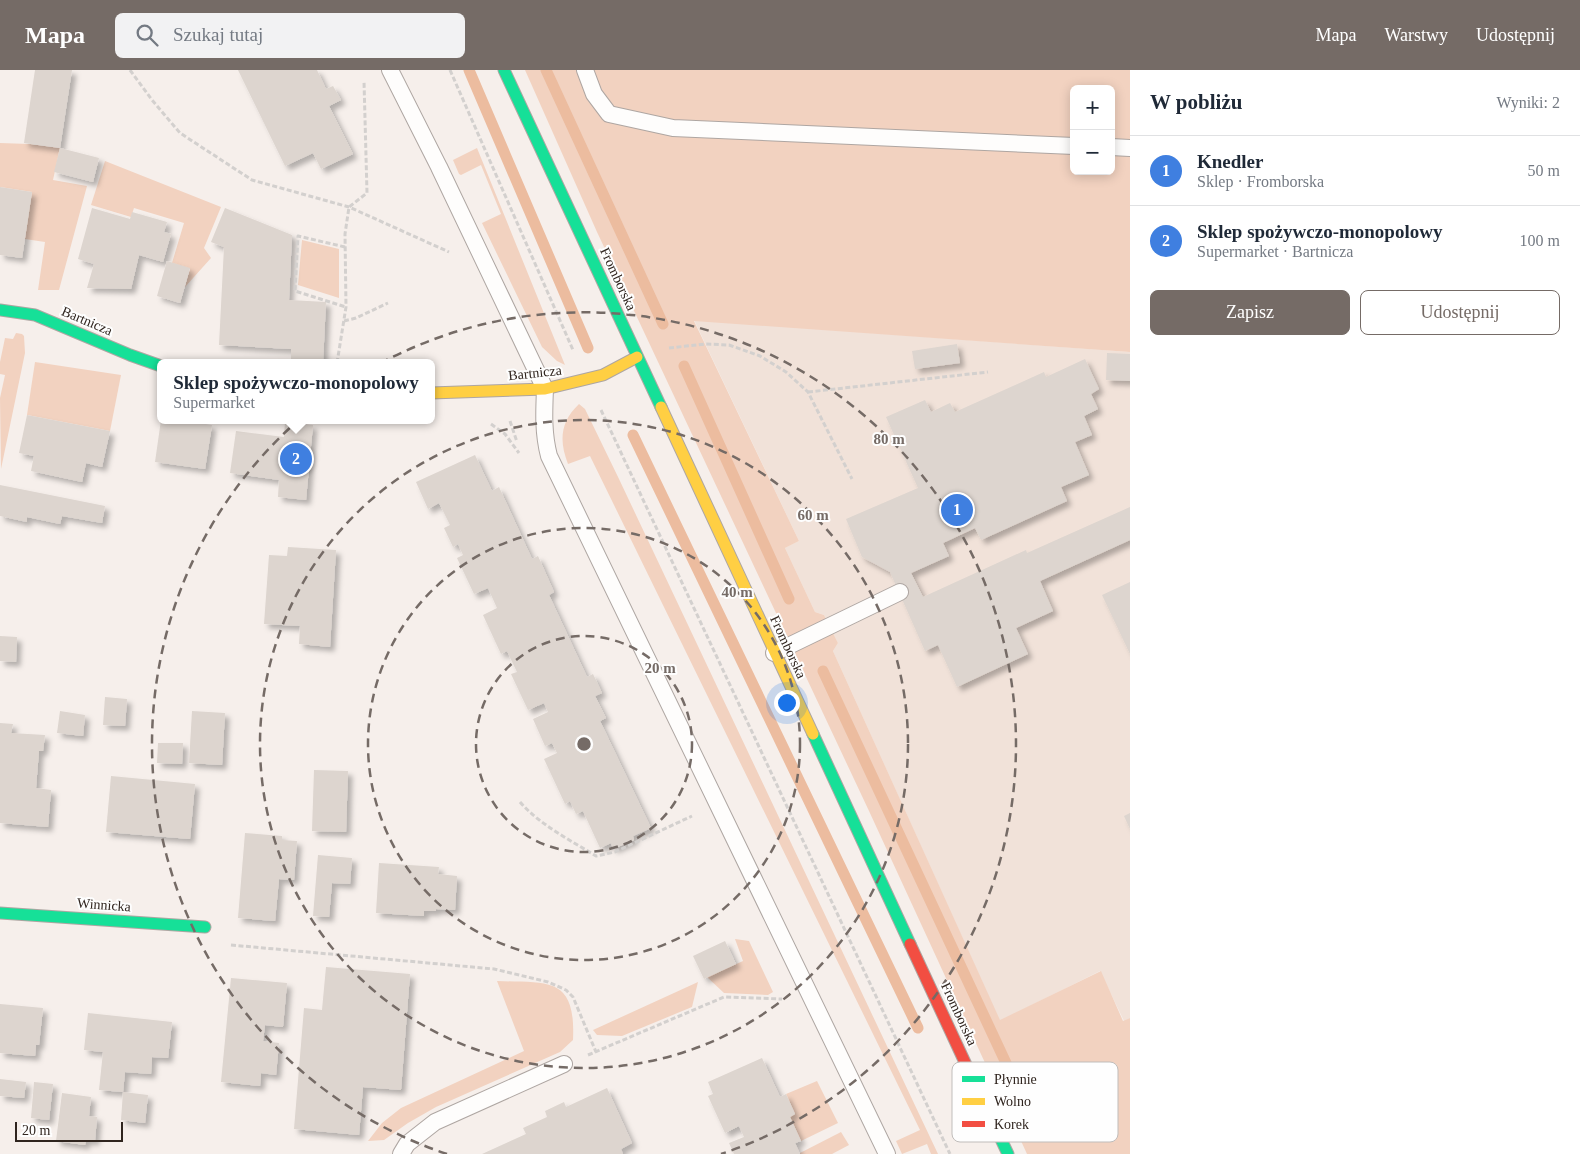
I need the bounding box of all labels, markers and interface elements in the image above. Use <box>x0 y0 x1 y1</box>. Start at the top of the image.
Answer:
search box <box>115 13 465 58</box>
icon: search <box>133 21 161 49</box>
text: Mapa <box>25 22 85 48</box>
text: Szukaj tutaj <box>173 24 263 45</box>
text: Mapa <box>1315 25 1356 45</box>
text: Warstwy <box>1384 25 1448 45</box>
text: Udostępnij <box>1476 25 1555 45</box>
map controls <box>1070 85 1115 175</box>
button: + <box>1070 85 1115 130</box>
text: W pobliżu <box>1150 90 1242 114</box>
text: Wyniki: 2 <box>1497 94 1560 111</box>
button: − <box>1070 130 1115 175</box>
text: Knedler <box>1197 151 1264 172</box>
text: 1 <box>1162 162 1170 179</box>
text: 50 m <box>1528 162 1560 179</box>
text: Sklep · Fromborska <box>1197 173 1324 190</box>
text: Sklep spożywczo-monopolowy <box>1197 221 1442 242</box>
text: 2 <box>1162 232 1170 249</box>
text: 100 m <box>1520 232 1560 249</box>
text: Supermarket · Bartnicza <box>1197 243 1353 260</box>
street label: Fromborska <box>597 245 639 314</box>
button: Zapisz <box>1150 290 1350 335</box>
button: Udostępnij <box>1360 290 1560 335</box>
street label: Bartnicza <box>59 304 115 339</box>
popup <box>157 359 435 424</box>
street label: Bartnicza <box>508 363 563 383</box>
text: Sklep spożywczo-monopolowy <box>173 372 419 393</box>
text: Supermarket <box>173 394 255 411</box>
text: 80 m <box>873 431 905 447</box>
pin: 2 <box>280 440 312 478</box>
pin: 1 <box>941 491 973 529</box>
text: 60 m <box>797 507 829 523</box>
text: 40 m <box>721 584 753 600</box>
street label: Fromborska <box>767 613 809 682</box>
text: 20 m <box>644 660 676 676</box>
your location <box>774 690 800 716</box>
centre of rings <box>575 735 593 753</box>
street label: Winnicka <box>77 896 132 914</box>
street label: Fromborska <box>938 980 980 1049</box>
legend <box>952 1062 1118 1142</box>
text: Płynnie <box>994 1072 1037 1087</box>
text: Wolno <box>994 1094 1031 1109</box>
text: Korek <box>994 1117 1029 1132</box>
scale bar <box>15 1119 122 1142</box>
text: 20 m <box>22 1123 50 1138</box>

